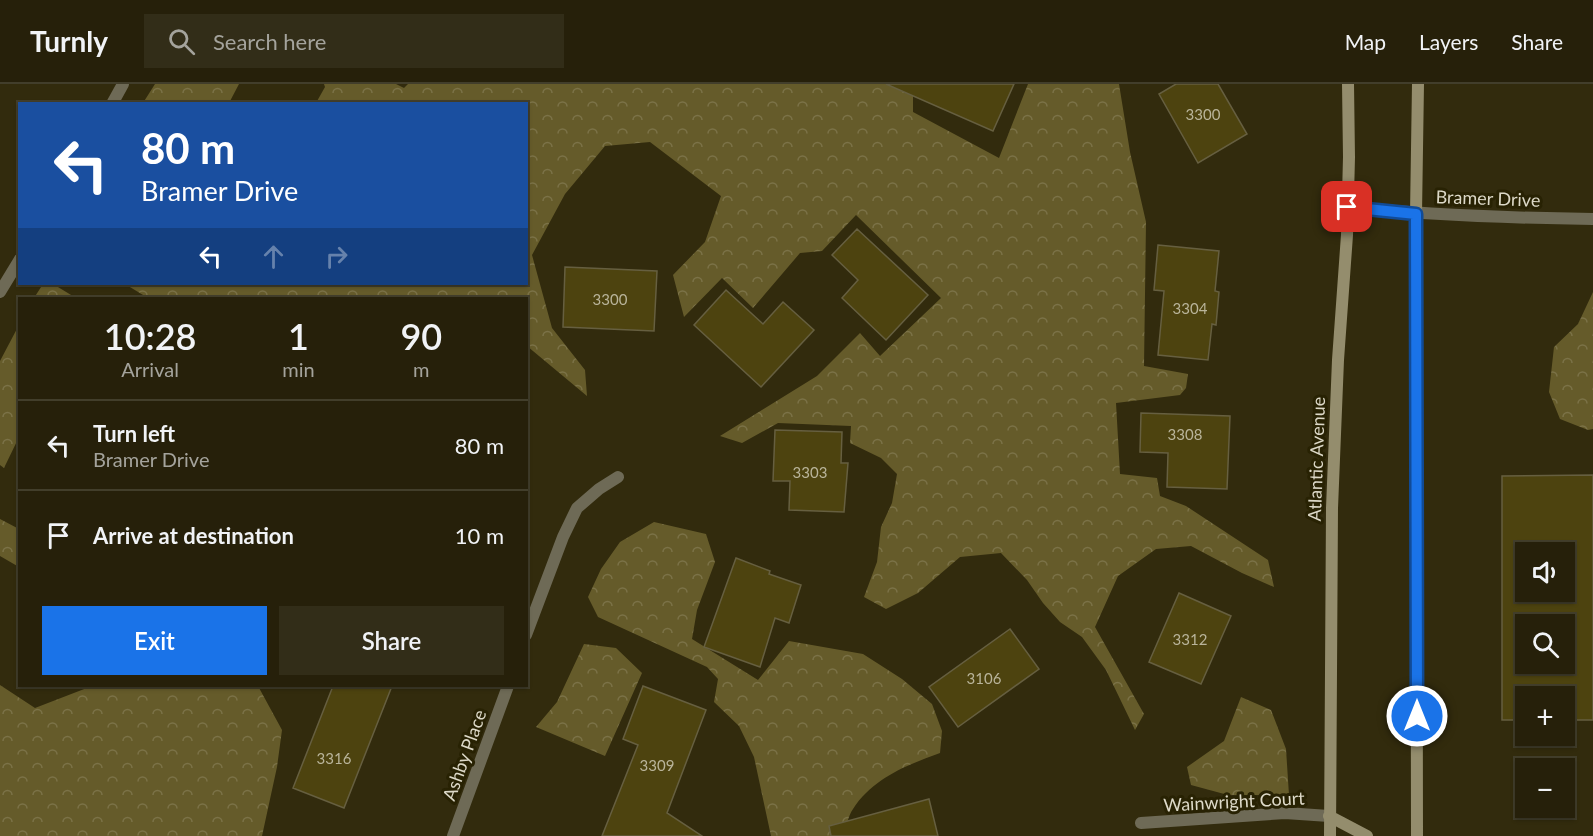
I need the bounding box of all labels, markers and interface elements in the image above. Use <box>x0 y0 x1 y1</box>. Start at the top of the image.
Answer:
search box <box>144 14 564 68</box>
text: Turnly <box>30 24 108 58</box>
icon: search <box>165 25 198 58</box>
text: Search here <box>213 28 326 55</box>
text: Map <box>1345 29 1386 54</box>
text: Layers <box>1419 29 1478 54</box>
text: Share <box>1511 29 1563 54</box>
house number: 3300 <box>1186 105 1221 123</box>
text: 80 m <box>141 123 235 173</box>
icon: left <box>42 126 120 204</box>
text: Bramer Drive <box>141 174 298 207</box>
pin <box>1321 181 1372 232</box>
street label: Bramer Drive <box>1435 185 1541 211</box>
icon: arrive <box>1330 190 1363 223</box>
icon: left <box>194 240 227 273</box>
icon: ahead <box>257 240 290 273</box>
icon: right <box>320 240 353 273</box>
house number: 3300 <box>593 290 628 308</box>
house number: 3304 <box>1173 299 1208 317</box>
text: 10:28 <box>104 314 196 358</box>
text: 1 <box>288 314 309 358</box>
text: 90 <box>400 314 442 358</box>
text: Arrival <box>121 357 179 381</box>
text: min <box>282 357 315 381</box>
text: m <box>413 357 430 381</box>
street label: Atlantic Avenue <box>1303 396 1329 522</box>
text: Turn left <box>93 420 175 447</box>
house number: 3308 <box>1168 425 1202 443</box>
icon: left <box>42 429 75 462</box>
text: 80 m <box>455 432 504 459</box>
text: Bramer Drive <box>93 447 209 471</box>
house number: 3303 <box>793 463 827 481</box>
icon: arrive <box>42 519 75 552</box>
text: Arrive at destination <box>93 522 294 549</box>
text: 10 m <box>455 522 504 549</box>
map controls <box>1515 542 1575 818</box>
button: sound <box>1515 542 1575 602</box>
button: Exit <box>42 606 267 675</box>
button: Share <box>279 606 504 675</box>
button: search <box>1515 614 1575 674</box>
house number: 3312 <box>1173 630 1207 648</box>
house number: 3106 <box>967 669 1002 687</box>
position arrow <box>1385 684 1449 748</box>
button: + <box>1515 686 1575 746</box>
street label: Ashby Place <box>437 707 491 803</box>
house number: 3316 <box>317 749 352 767</box>
house number: 3309 <box>640 756 674 774</box>
button: − <box>1515 758 1575 818</box>
street label: Wainwright Court <box>1163 786 1306 816</box>

